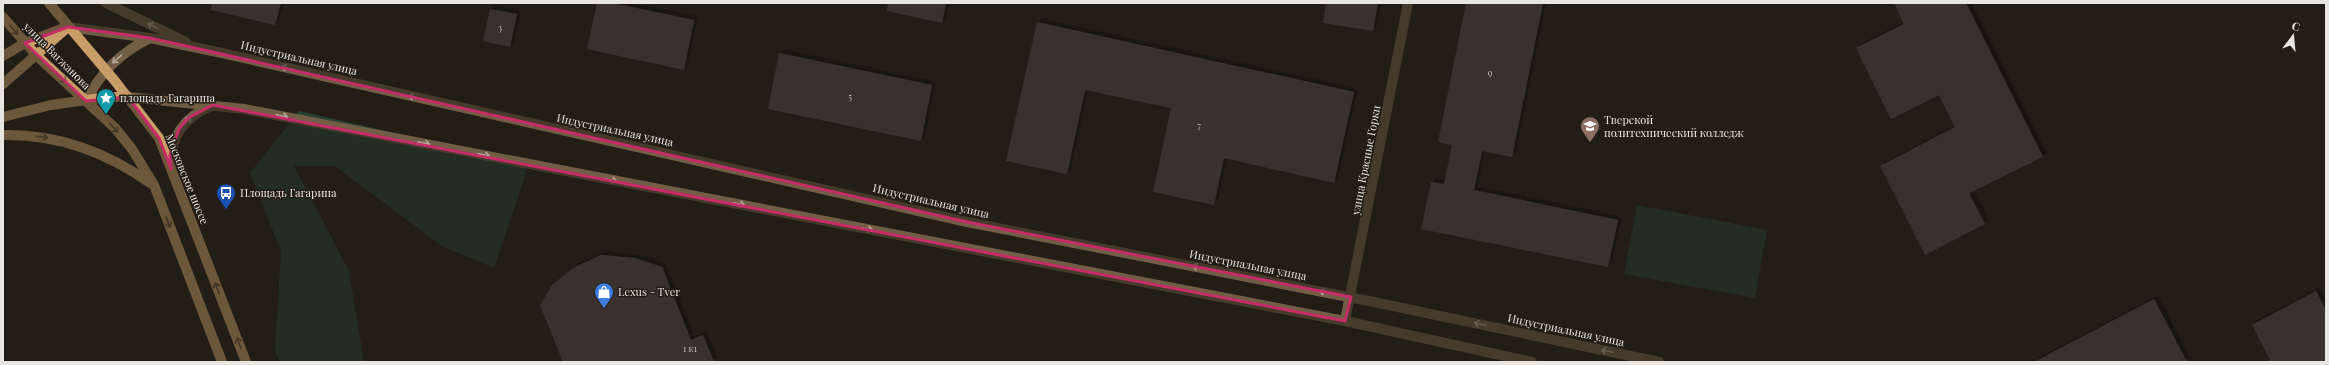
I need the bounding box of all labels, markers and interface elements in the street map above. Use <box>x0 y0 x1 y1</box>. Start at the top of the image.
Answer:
north arrow <box>2273 16 2313 56</box>
street label: улица Вагжанова <box>20 18 94 93</box>
text: С <box>2290 18 2302 34</box>
house number: 3 <box>498 21 502 33</box>
one-way arrow <box>147 22 159 29</box>
one-way arrow <box>9 25 18 35</box>
street label: Индустриальная улица <box>239 37 359 78</box>
one-way arrow <box>112 55 122 64</box>
one-way arrow <box>281 63 294 71</box>
house number: 9 <box>1488 66 1493 78</box>
one-way arrow <box>56 74 67 83</box>
place icon: площадь Гагарина <box>95 87 117 115</box>
place label: площадь Гагарина <box>120 90 216 105</box>
house number: 5 <box>848 90 852 102</box>
one-way arrow <box>407 93 420 101</box>
street label: улица Красные Горки <box>1347 104 1384 217</box>
street label: Индустриальная улица <box>555 110 675 149</box>
one-way arrow <box>275 112 288 120</box>
place label: Тверской политехнический колледж <box>1604 112 1745 140</box>
school or university icon: Тверской политехнический колледж <box>1579 115 1601 143</box>
one-way arrow <box>182 116 192 126</box>
house number: 7 <box>1197 119 1201 131</box>
one-way arrow <box>109 123 119 133</box>
street label: Московское шоссе <box>162 131 213 227</box>
one-way arrow <box>35 133 48 140</box>
one-way arrow <box>417 140 430 148</box>
one-way arrow <box>477 151 490 159</box>
one-way arrow <box>605 176 618 184</box>
street label: Индустриальная улица <box>871 180 991 221</box>
bus stop icon: Площадь Гагарина <box>215 182 237 210</box>
place label: Площадь Гагарина <box>240 185 337 200</box>
one-way arrow <box>732 201 745 209</box>
one-way arrow <box>164 215 172 227</box>
one-way arrow <box>860 225 873 233</box>
street label: Индустриальная улица <box>1188 246 1308 283</box>
one-way arrow <box>1192 263 1205 271</box>
shop icon: Lexus - Tver <box>593 281 615 309</box>
one-way arrow <box>213 282 221 294</box>
place label: Lexus - Tver <box>618 284 680 299</box>
one-way arrow <box>1319 288 1332 296</box>
street label: Индустриальная улица <box>1506 310 1626 349</box>
one-way arrow <box>1474 320 1487 328</box>
one-way arrow <box>234 337 242 349</box>
house number: 1 к1 <box>683 342 698 354</box>
one-way arrow <box>1601 347 1614 355</box>

